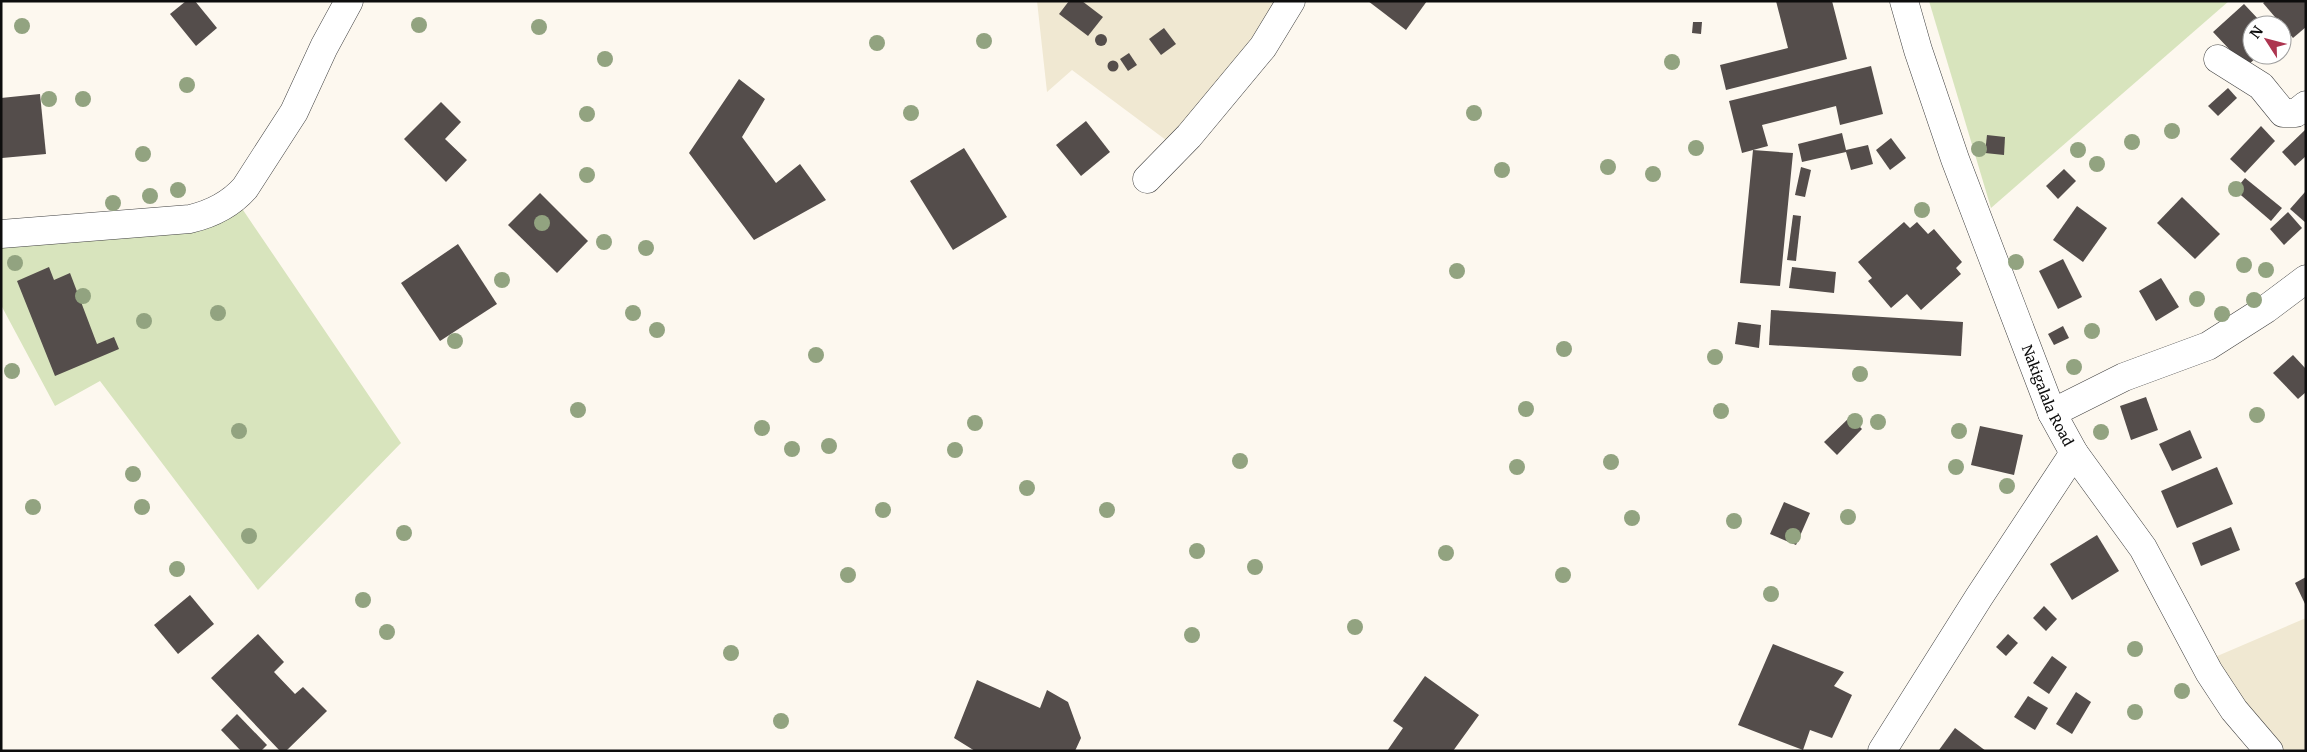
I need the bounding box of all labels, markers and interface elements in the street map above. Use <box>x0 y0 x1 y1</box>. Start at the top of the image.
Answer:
north arrow <box>2242 15 2292 65</box>
text: N <box>2246 23 2267 42</box>
street label: Nakigalala Road <box>2018 342 2078 450</box>

